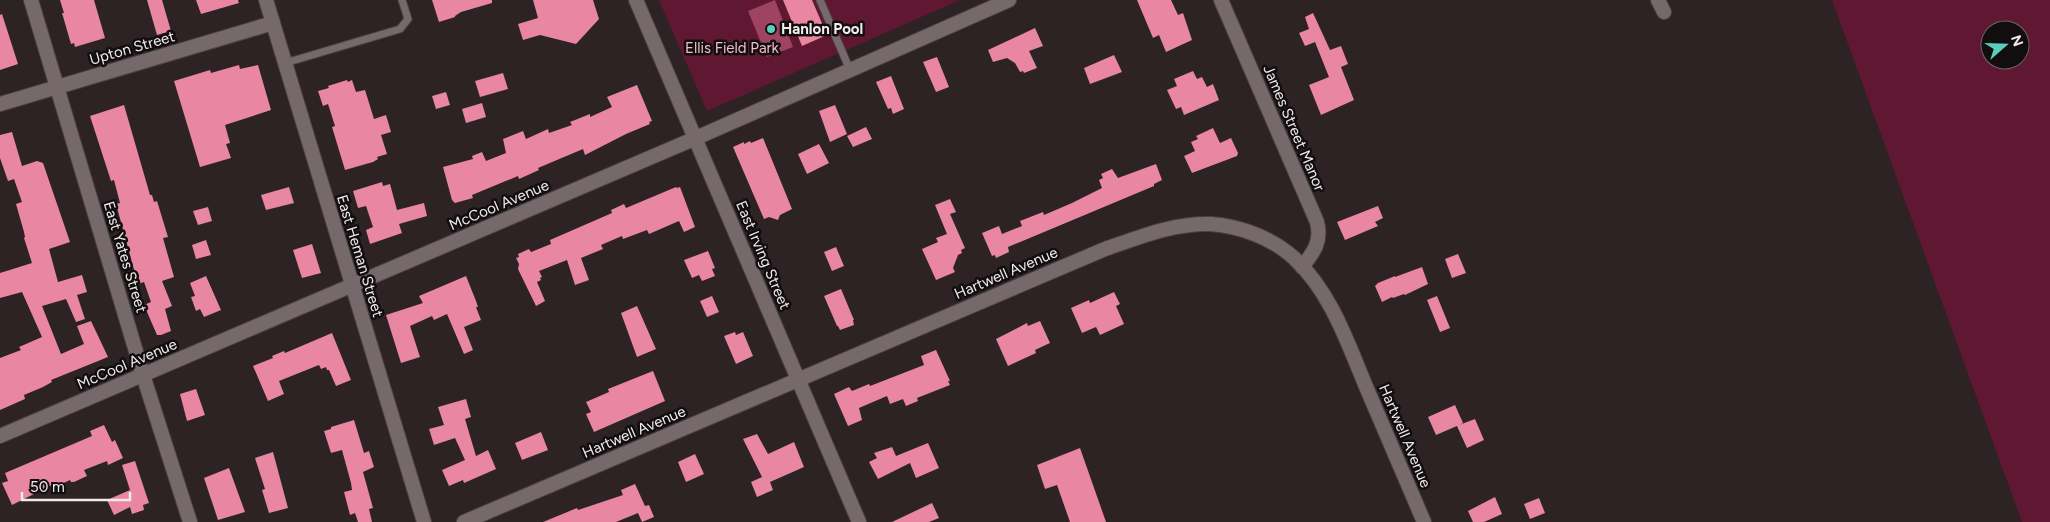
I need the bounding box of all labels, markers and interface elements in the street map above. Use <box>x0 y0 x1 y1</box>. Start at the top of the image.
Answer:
place label: Hanlon Pool <box>781 20 863 38</box>
north arrow <box>1980 20 2030 70</box>
marker: Hanlon Pool <box>765 23 777 35</box>
street label: Upton Street <box>87 27 177 69</box>
text: N <box>2007 33 2027 49</box>
park label: Ellis Field Park <box>685 39 780 57</box>
street label: James Street Manor <box>1259 62 1329 194</box>
street label: McCool Avenue <box>446 176 552 234</box>
street label: East Heman Street <box>333 193 387 320</box>
street label: East Irving Street <box>732 198 794 312</box>
street label: East Yates Street <box>100 199 151 315</box>
street label: Hartwell Avenue <box>952 243 1060 303</box>
street label: McCool Avenue <box>74 335 180 393</box>
street label: Hartwell Avenue <box>1375 382 1435 490</box>
street label: Hartwell Avenue <box>580 402 688 462</box>
scale bar <box>22 470 130 502</box>
text: 50 m <box>30 478 65 496</box>

